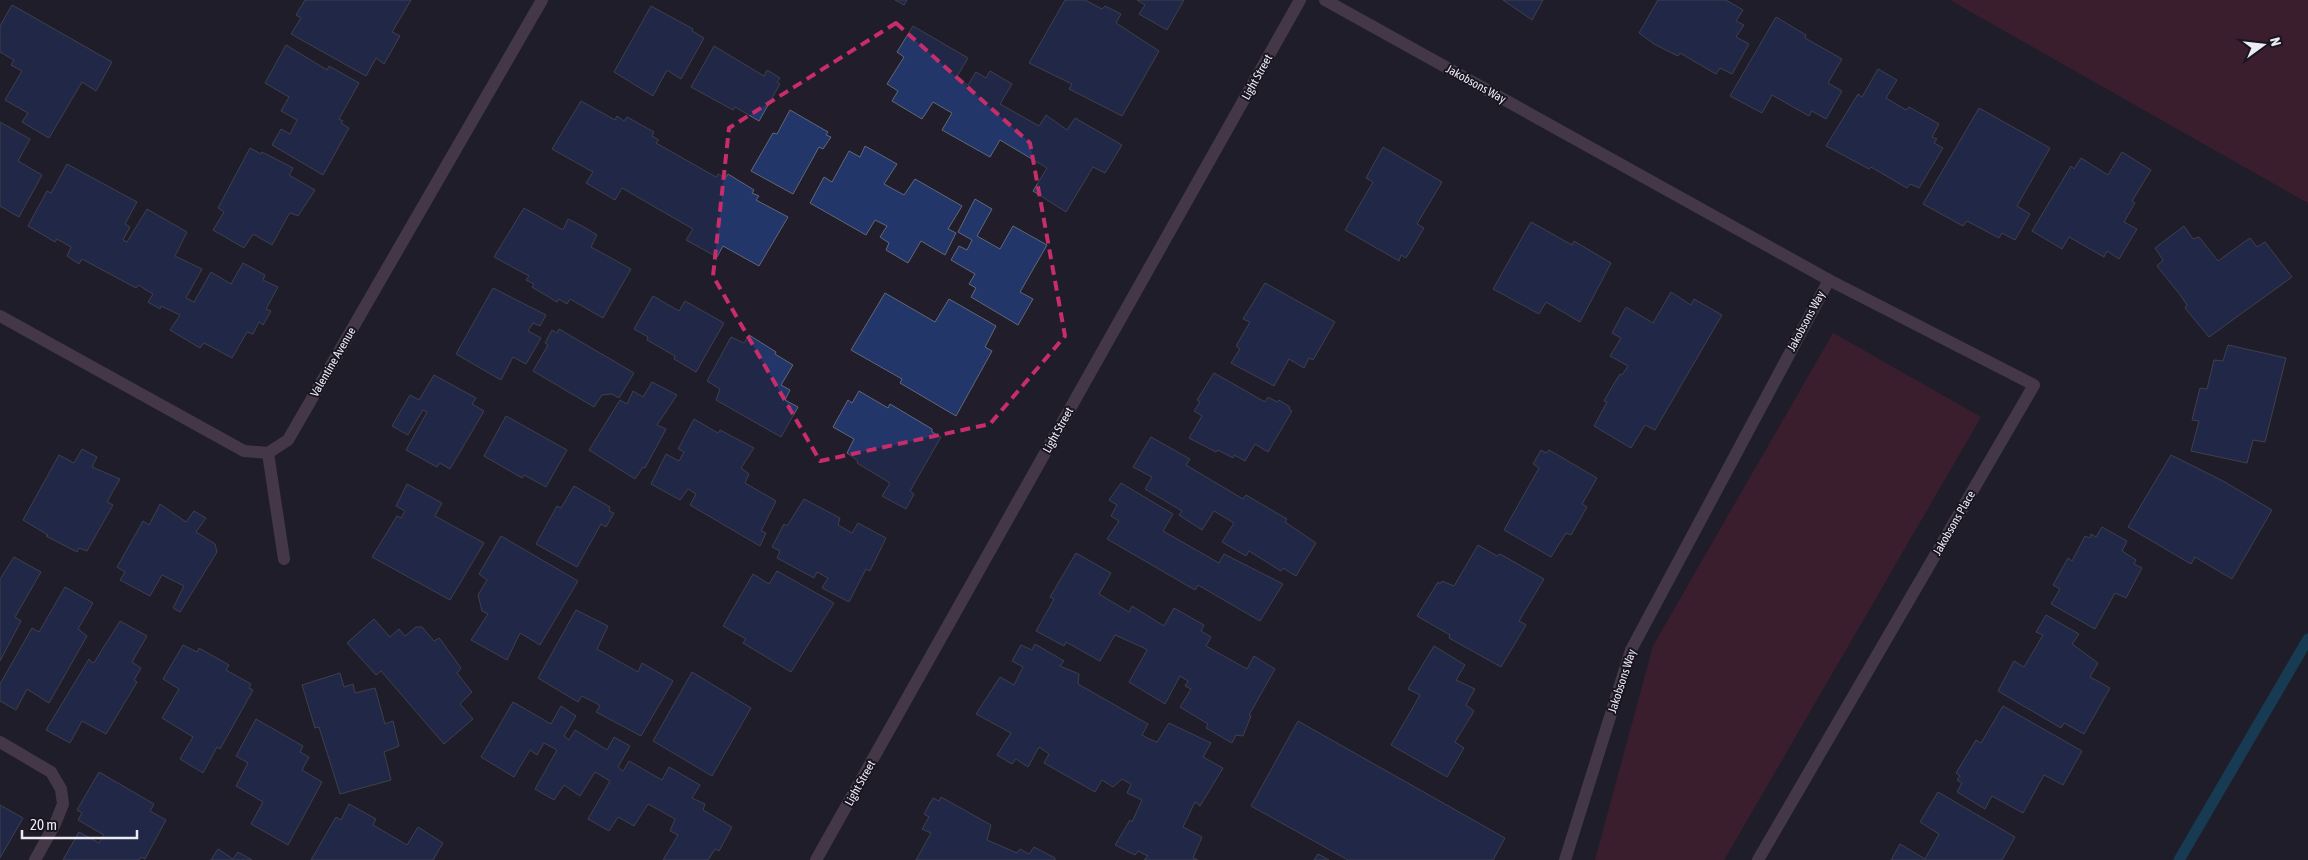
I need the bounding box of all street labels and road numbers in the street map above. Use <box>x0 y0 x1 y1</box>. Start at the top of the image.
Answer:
street label: Light Street <box>1239 51 1275 102</box>
street label: Jakobsons Way <box>1444 62 1508 106</box>
street label: Jakobsons Way <box>1784 288 1828 354</box>
street label: Valentine Avenue <box>307 325 359 399</box>
street label: Light Street <box>1040 404 1076 455</box>
street label: Jakobsons Place <box>1930 488 1978 558</box>
street label: Jakobsons Way <box>1605 647 1639 715</box>
street label: Light Street <box>842 757 878 808</box>

